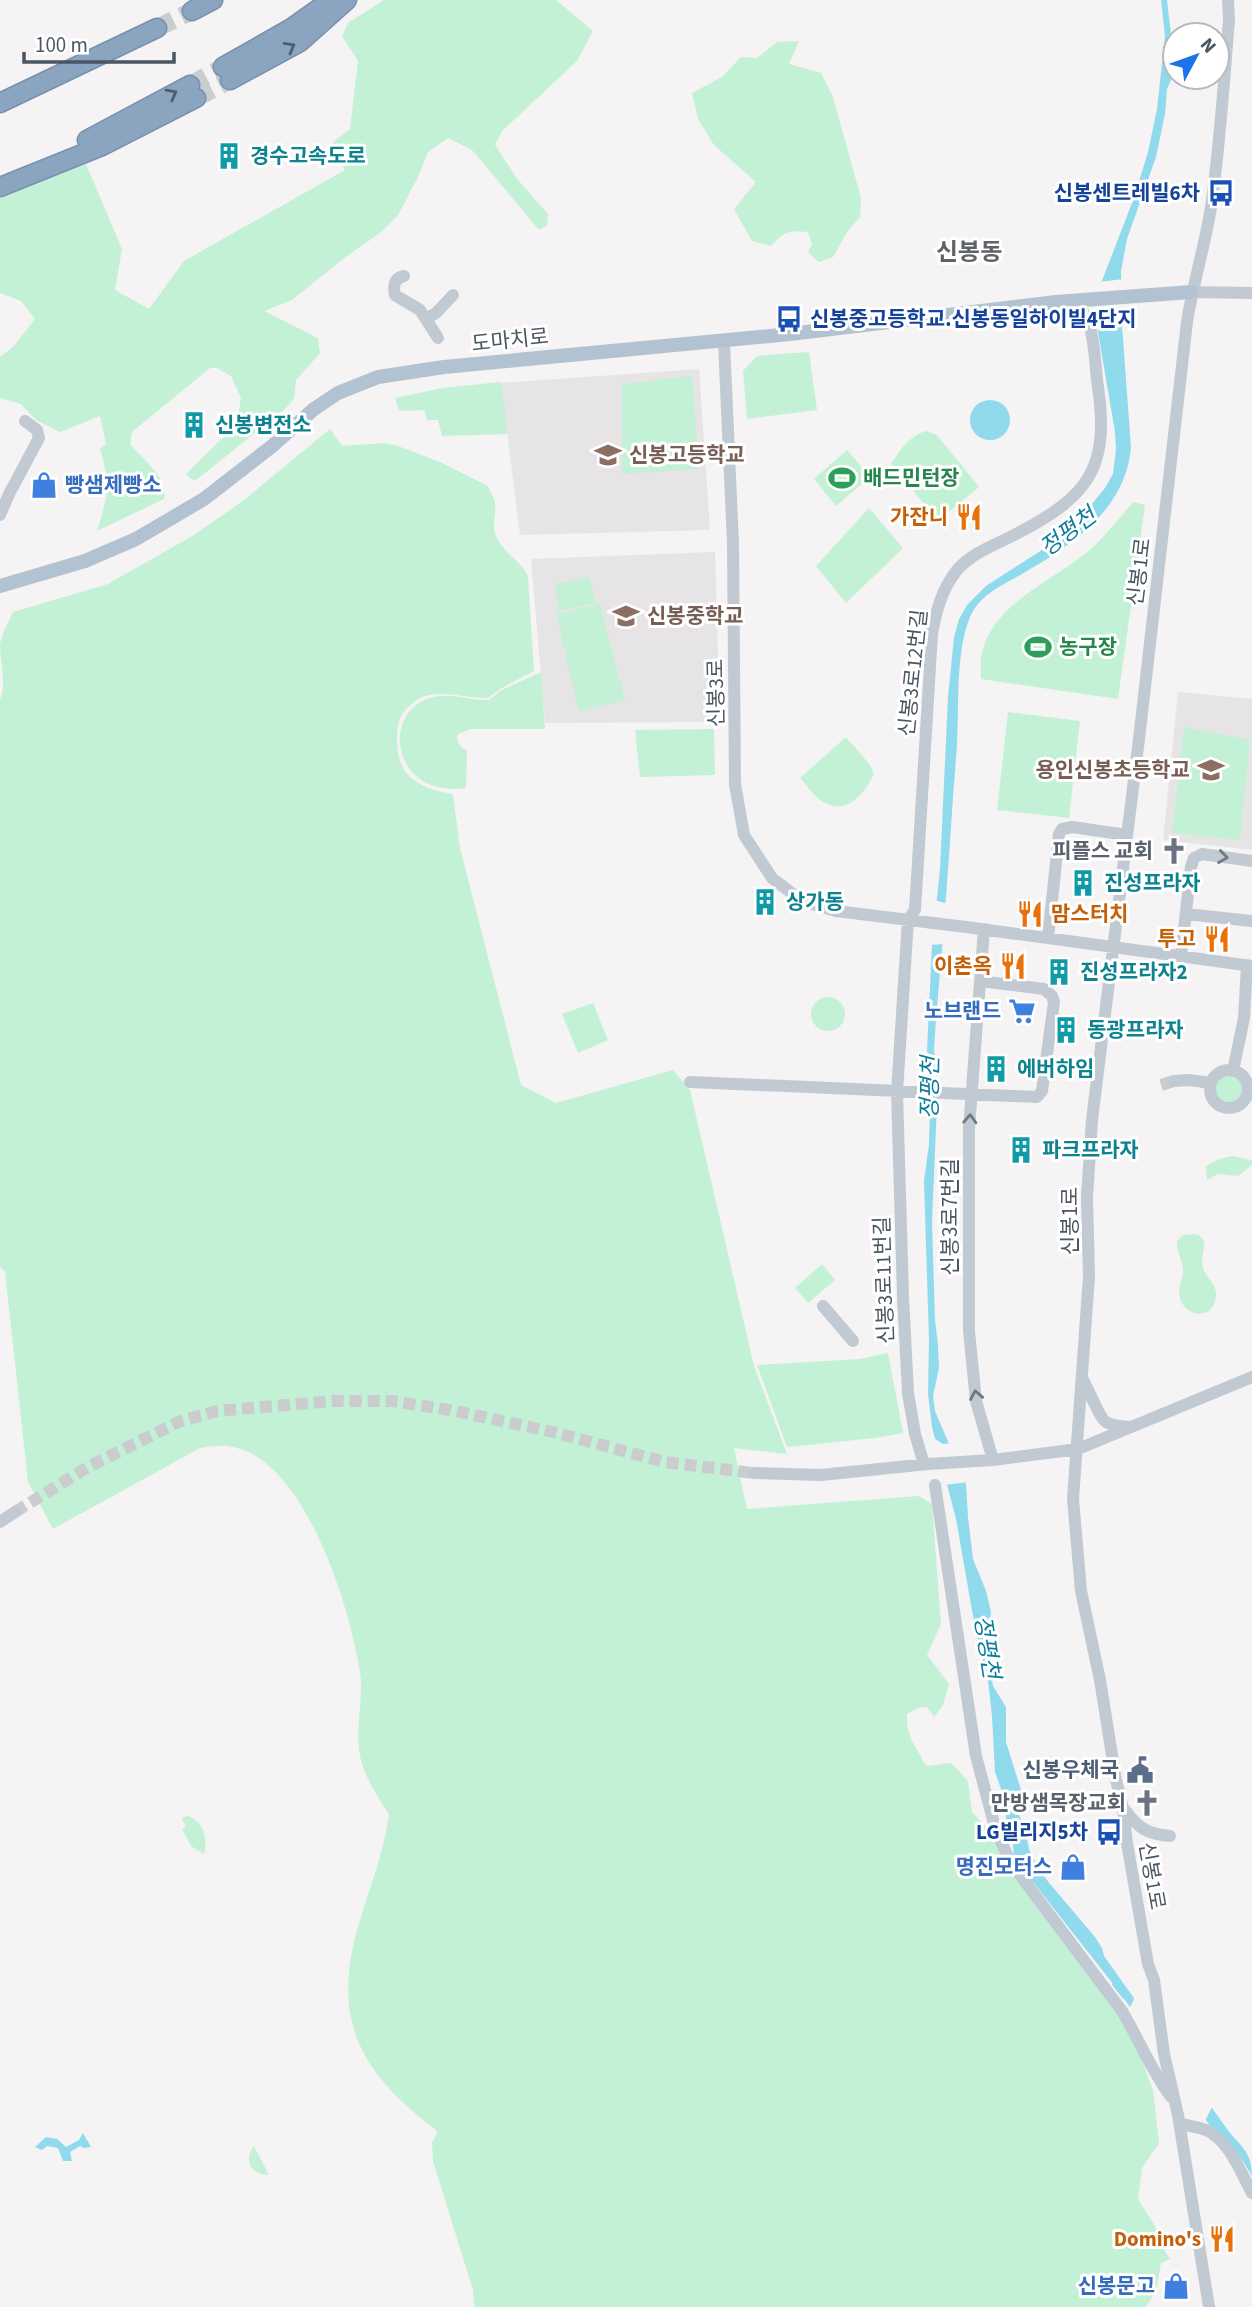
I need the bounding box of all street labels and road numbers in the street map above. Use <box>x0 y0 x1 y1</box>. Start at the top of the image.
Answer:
street label: 도마치로 <box>470 321 550 359</box>
street label: 신봉1로 <box>1120 536 1158 608</box>
street label: 신봉3로12번길 <box>891 608 935 738</box>
street label: 신봉3로 <box>700 659 732 727</box>
street label: 신봉3로7번길 <box>935 1158 965 1276</box>
street label: 신봉1로 <box>1055 1187 1085 1255</box>
street label: 신봉3로11번길 <box>867 1216 901 1344</box>
street label: 신봉1로 <box>1131 1840 1173 1912</box>

